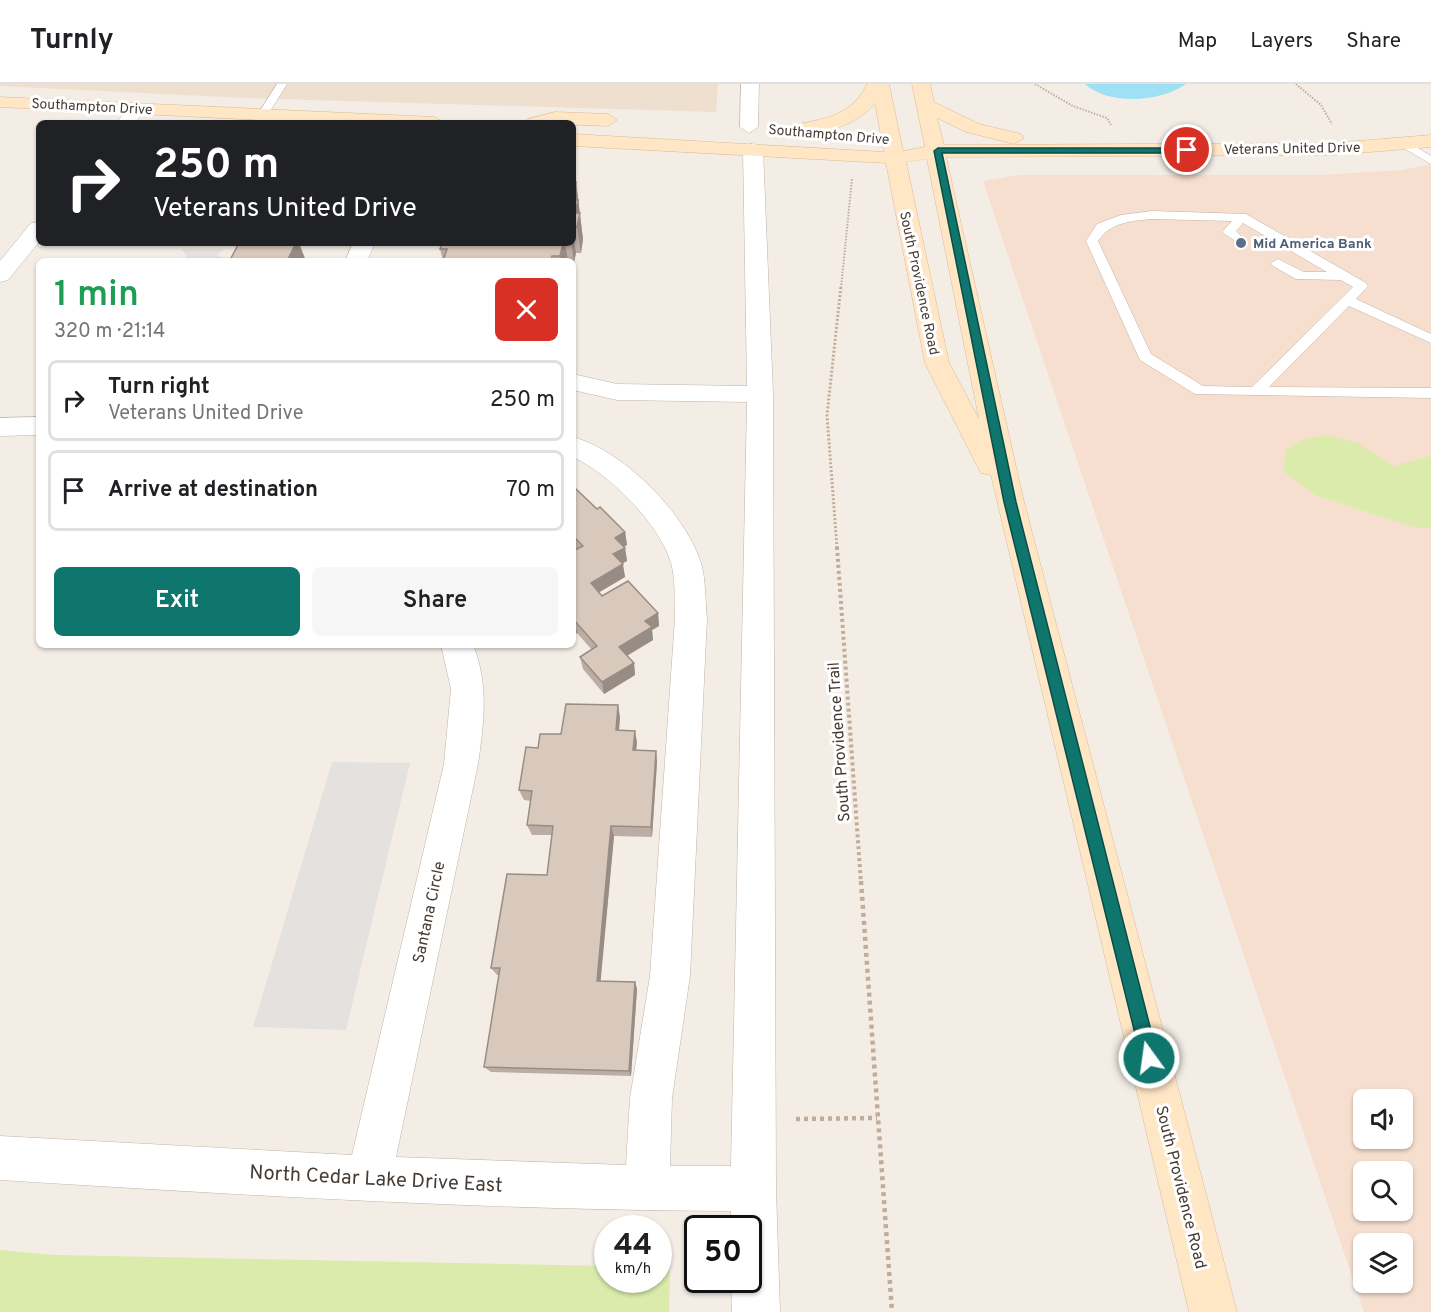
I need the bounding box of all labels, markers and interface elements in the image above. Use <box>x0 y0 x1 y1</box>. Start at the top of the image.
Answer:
text: Turnly <box>30 23 114 59</box>
text: Map <box>1178 28 1217 55</box>
text: Layers <box>1250 28 1313 55</box>
text: Share <box>1346 28 1401 55</box>
street label: Southampton Drive <box>31 96 153 119</box>
street label: Southampton Drive <box>768 122 890 149</box>
pin <box>1161 124 1212 175</box>
icon: arrive <box>1170 133 1203 166</box>
text: 250 m <box>153 140 279 193</box>
street label: Veterans United Drive <box>1223 140 1361 159</box>
icon: right <box>54 144 132 222</box>
text: Veterans United Drive <box>153 192 417 226</box>
street label: South Providence Road <box>895 210 942 357</box>
marker: Mid America Bank <box>1234 236 1248 250</box>
place label: Mid America Bank <box>1253 236 1372 253</box>
text: 1 min <box>54 273 139 319</box>
button: close <box>495 278 558 341</box>
text: 320 m · 21:14 <box>54 319 165 345</box>
text: Turn right <box>108 374 210 401</box>
icon: right <box>57 384 90 417</box>
text: 250 m <box>490 387 555 414</box>
text: Veterans United Drive <box>108 401 303 427</box>
icon: arrive <box>57 474 90 507</box>
text: Arrive at destination <box>108 477 318 504</box>
text: 70 m <box>506 477 555 504</box>
button: Exit <box>54 567 300 636</box>
button: Share <box>312 567 558 636</box>
street label: South Providence Trail <box>824 661 856 822</box>
street label: Santana Circle <box>409 860 451 965</box>
position arrow <box>1117 1026 1181 1090</box>
map controls <box>1353 1089 1413 1293</box>
button: sound <box>1353 1089 1413 1149</box>
street label: South Providence Road <box>1150 1104 1210 1271</box>
street label: North Cedar Lake Drive East <box>249 1160 503 1200</box>
button: search <box>1353 1161 1413 1221</box>
speed limit sign: 50 <box>684 1215 762 1293</box>
text: 44 <box>614 1228 652 1265</box>
button: layers <box>1353 1233 1413 1293</box>
text: km/h <box>615 1260 651 1279</box>

